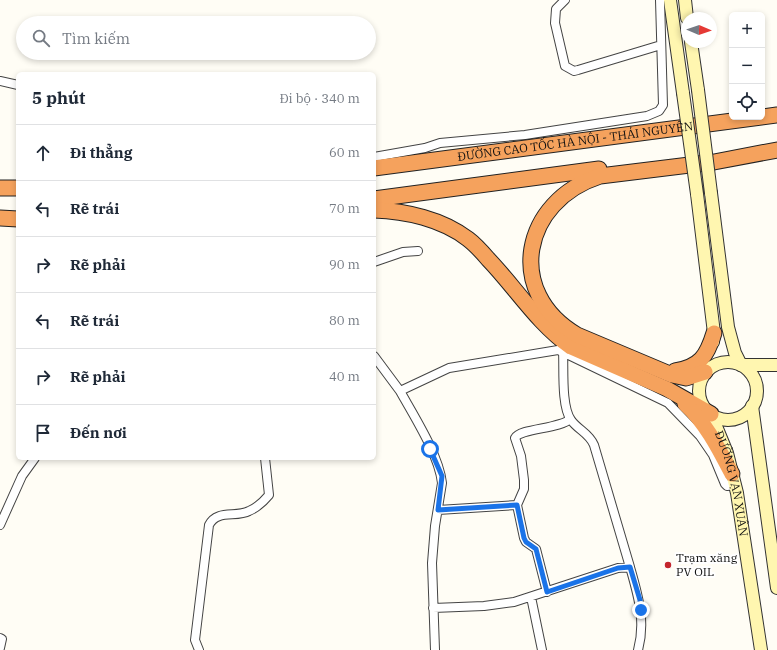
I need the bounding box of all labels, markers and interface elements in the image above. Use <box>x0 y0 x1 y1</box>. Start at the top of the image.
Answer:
north arrow <box>681 12 717 48</box>
map controls <box>729 12 765 120</box>
button: + <box>729 12 765 48</box>
search box <box>16 16 376 60</box>
icon: search <box>30 27 52 49</box>
text: Tìm kiếm <box>62 29 130 48</box>
button: − <box>729 48 765 84</box>
button: locate <box>729 84 765 120</box>
text: 5 phút <box>32 87 85 109</box>
text: Đi bộ · 340 m <box>279 90 360 107</box>
street label: ĐƯỜNG CAO TỐC HÀ NỘI - THÁI NGUYÊN <box>456 118 694 164</box>
icon: ahead <box>32 142 54 164</box>
text: Đi thẳng <box>70 143 132 162</box>
text: 60 m <box>329 144 360 161</box>
icon: left <box>32 198 54 220</box>
text: Rẽ trái <box>70 199 119 218</box>
text: 70 m <box>329 200 360 217</box>
icon: right <box>32 254 54 276</box>
text: Rẽ phải <box>70 255 125 274</box>
text: 90 m <box>329 256 360 273</box>
icon: left <box>32 310 54 332</box>
text: Rẽ trái <box>70 311 119 330</box>
text: 80 m <box>329 312 360 329</box>
icon: right <box>32 366 54 388</box>
text: Rẽ phải <box>70 367 125 386</box>
text: 40 m <box>329 368 360 385</box>
icon: arrive <box>32 422 54 444</box>
text: Đến nơi <box>70 423 127 442</box>
street label: ĐƯỜNG VẠN XUÂN <box>712 428 752 537</box>
route start <box>421 440 439 458</box>
place label: Trạm xăng PV OIL <box>676 550 738 579</box>
marker: Trạm xăng PV OIL <box>663 560 673 570</box>
route end <box>632 601 650 619</box>

